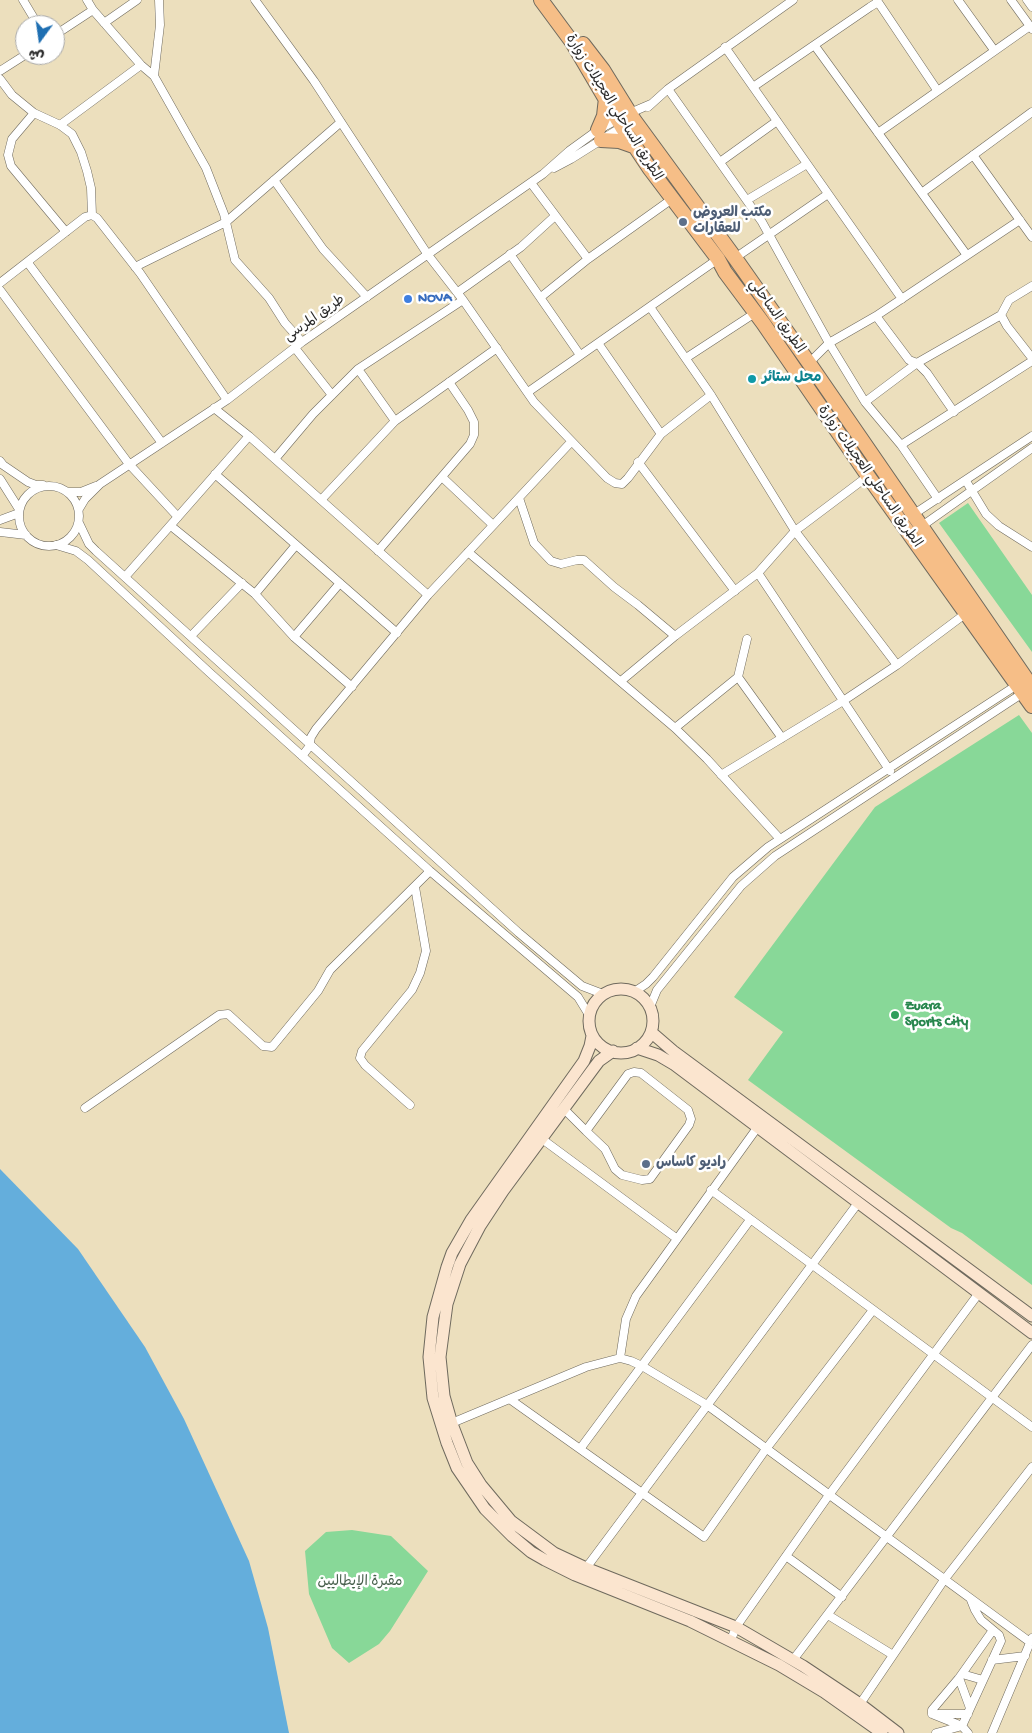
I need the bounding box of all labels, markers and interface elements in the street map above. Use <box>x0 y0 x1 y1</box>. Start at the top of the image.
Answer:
north arrow <box>15 15 65 65</box>
street label: الطريق الساحلي العجيلات زوارة <box>561 32 665 184</box>
text: ش <box>27 44 46 64</box>
place label: مكتب العروض للعقارات <box>693 206 772 238</box>
marker: مكتب العروض للعقارات <box>677 216 689 228</box>
street label: الطريق الساحلي <box>744 277 808 357</box>
place label: NOVA <box>418 291 452 307</box>
street label: طريق المرسى <box>281 292 349 346</box>
marker: NOVA <box>402 293 414 305</box>
place label: محل ستائر <box>762 371 821 387</box>
marker: محل ستائر <box>746 373 758 385</box>
street label: الطريق الساحلي العجيلات زوارة <box>813 403 925 551</box>
place label: Zuara Sports City <box>905 999 968 1032</box>
marker: Zuara Sports City <box>889 1009 901 1021</box>
place label: راديو كاساس <box>656 1156 726 1172</box>
marker: راديو كاساس <box>640 1158 652 1170</box>
park label: مقبرة الإيطاليين <box>317 1575 403 1591</box>

